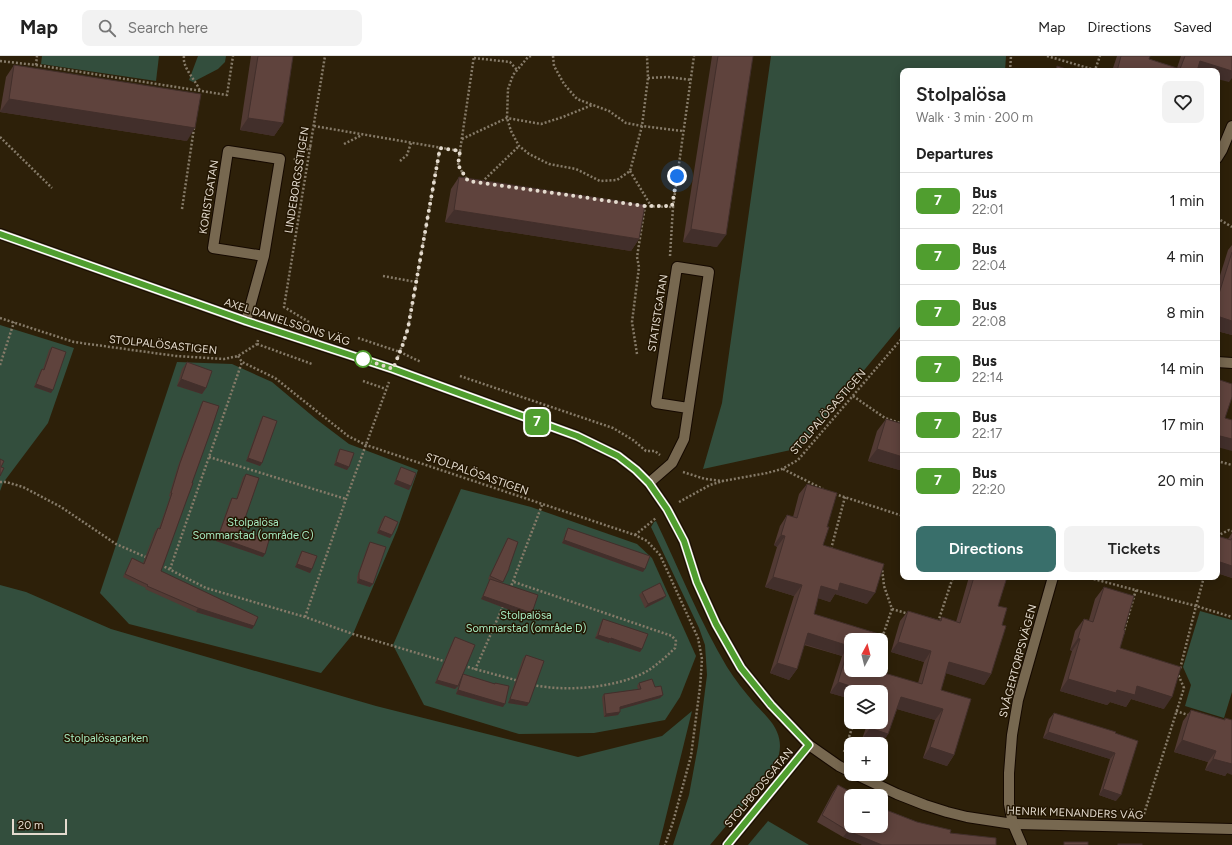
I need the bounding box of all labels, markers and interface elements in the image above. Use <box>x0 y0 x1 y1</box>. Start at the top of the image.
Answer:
search box <box>82 10 362 46</box>
text: Map <box>20 16 58 39</box>
icon: search <box>96 17 118 39</box>
text: Search here <box>128 19 208 37</box>
text: Map <box>1038 19 1066 36</box>
text: Directions <box>1088 19 1151 36</box>
text: Saved <box>1173 19 1212 36</box>
button: heart <box>1162 81 1204 123</box>
text: Stolpalösa <box>916 83 1006 106</box>
text: Walk · 3 min · 200 m <box>916 110 1033 125</box>
street label: LINDEBORGSSTIGEN <box>282 126 312 234</box>
text: Departures <box>916 145 993 163</box>
street label: KORISTGATAN <box>197 159 221 235</box>
your location <box>667 166 687 186</box>
text: Bus <box>972 184 997 202</box>
text: 7 <box>934 192 942 209</box>
text: 1 min <box>1169 192 1204 210</box>
text: 22:01 <box>972 202 1004 217</box>
text: Bus <box>972 240 997 258</box>
text: 7 <box>934 248 942 265</box>
text: 4 min <box>1166 248 1204 266</box>
text: 22:04 <box>972 258 1006 273</box>
street label: STATISTGATAN <box>645 273 671 353</box>
street label: AXEL DANIELSSONS VÄG <box>223 296 351 348</box>
text: Bus <box>972 296 997 314</box>
text: 7 <box>934 304 942 321</box>
text: 8 min <box>1166 304 1204 322</box>
text: 22:08 <box>972 314 1006 329</box>
street label: STOLPALÖSASTIGEN <box>108 332 218 357</box>
unlabelled marker <box>354 350 372 368</box>
text: Bus <box>972 352 997 370</box>
text: 7 <box>934 360 942 377</box>
text: 14 min <box>1160 360 1204 378</box>
street label: STOLPALÖSASTIGEN <box>787 366 869 457</box>
text: 22:14 <box>972 370 1003 385</box>
text: Bus <box>972 408 997 426</box>
line badge: 7 <box>524 409 550 435</box>
text: 7 <box>533 413 541 430</box>
text: 7 <box>934 416 942 433</box>
text: 17 min <box>1161 416 1204 434</box>
text: 22:17 <box>972 426 1002 441</box>
street label: STOLPALÖSASTIGEN <box>424 449 531 498</box>
text: Bus <box>972 464 997 482</box>
text: 7 <box>934 472 942 489</box>
text: 20 min <box>1158 472 1204 490</box>
text: 22:20 <box>972 482 1005 497</box>
park label: Stolpalösa Sommarstad (område C) <box>192 516 314 542</box>
button: Directions <box>916 526 1056 572</box>
button: Tickets <box>1064 526 1204 572</box>
street label: SVÅGERTORPSVÄGEN <box>996 603 1039 719</box>
park label: Stolpalösa Sommarstad (område D) <box>466 609 586 635</box>
north arrow <box>844 633 888 677</box>
map controls <box>844 633 888 833</box>
button: layers <box>844 685 888 729</box>
park label: Stolpalösaparken <box>64 732 148 745</box>
button: + <box>844 737 888 781</box>
street label: STOLPBODSGATAN <box>722 746 796 830</box>
button: − <box>844 789 888 833</box>
street label: HENRIK MENANDERS VÄG <box>1006 804 1144 822</box>
scale bar <box>12 817 67 836</box>
text: 20 m <box>18 819 43 832</box>

